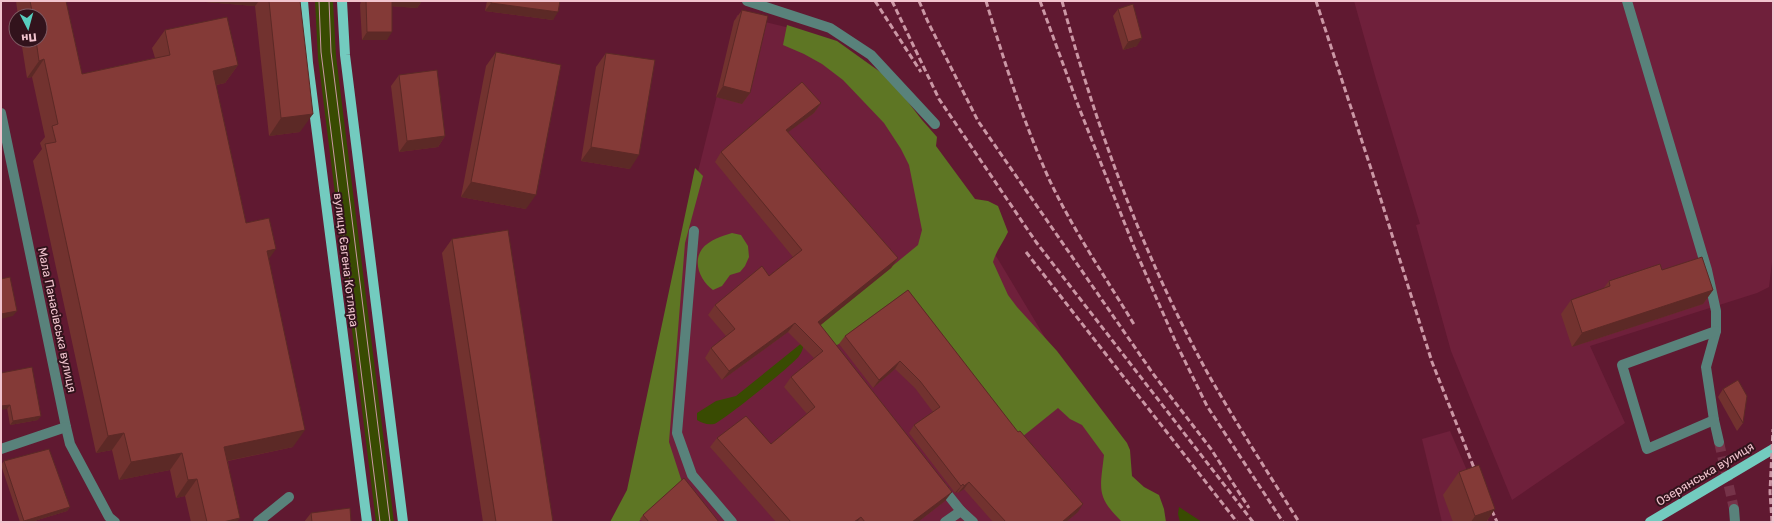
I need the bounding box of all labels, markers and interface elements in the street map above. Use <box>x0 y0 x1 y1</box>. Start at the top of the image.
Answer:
north arrow <box>8 8 48 48</box>
text: Пн <box>21 30 37 45</box>
street label: вулиця Євгена Котляра <box>331 192 361 328</box>
street label: Мала Панасівська вулиця <box>35 246 79 394</box>
street label: Озерянська вулиця <box>1653 439 1757 509</box>

